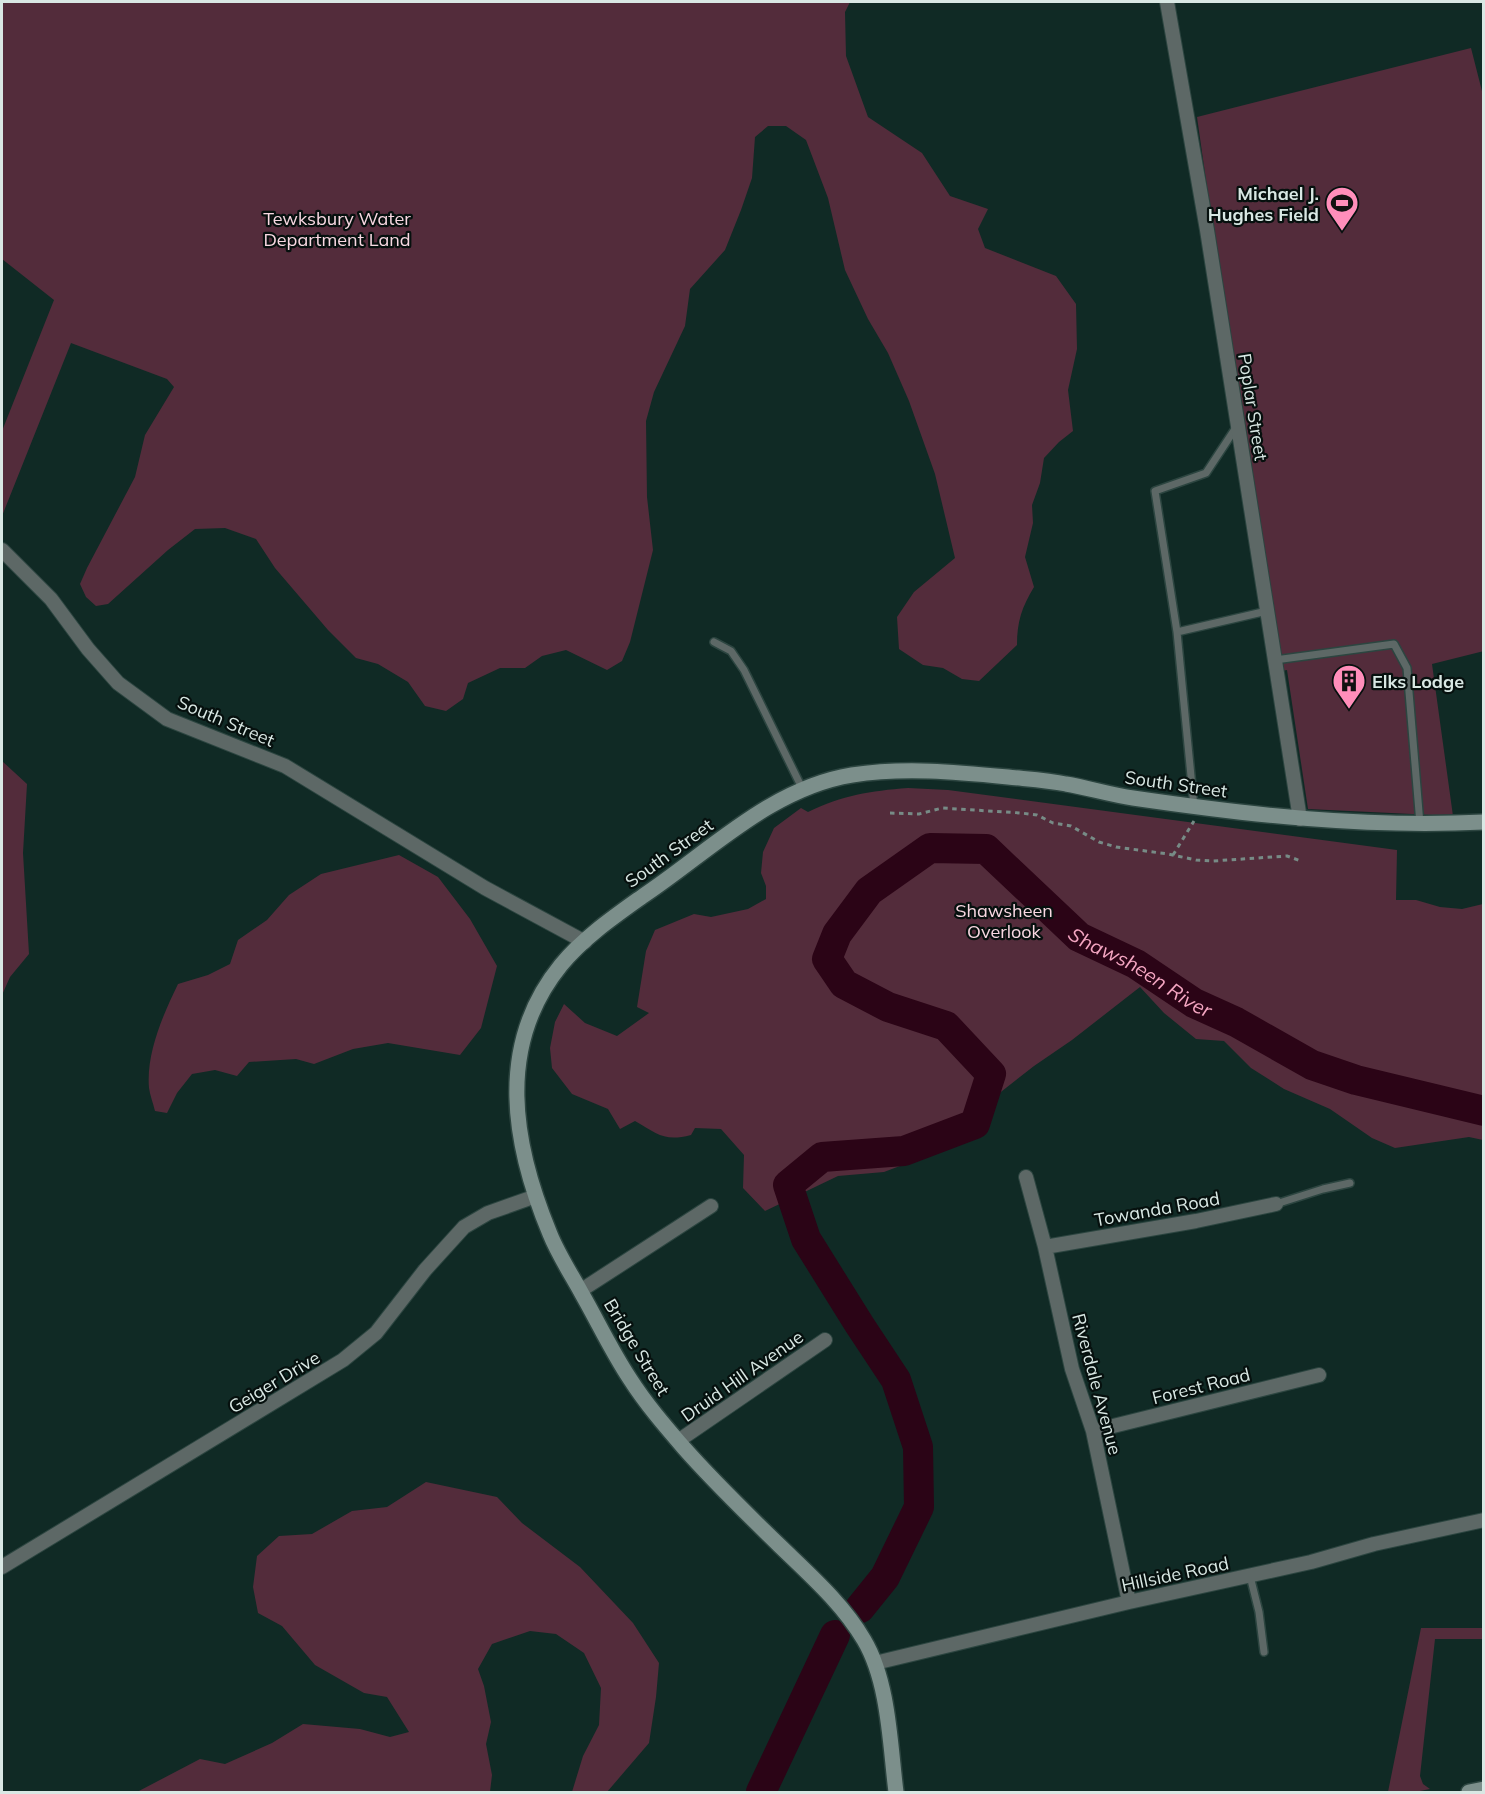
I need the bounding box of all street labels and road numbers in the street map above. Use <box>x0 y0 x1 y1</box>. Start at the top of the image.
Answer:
street label: Poplar Street <box>1233 352 1273 462</box>
street label: South Street <box>174 690 278 752</box>
street label: South Street <box>1123 765 1229 803</box>
street label: South Street <box>620 813 718 893</box>
street label: Towanda Road <box>1093 1187 1221 1231</box>
street label: Bridge Street <box>599 1294 675 1400</box>
street label: Riverdale Avenue <box>1067 1311 1127 1457</box>
street label: Druid Hill Avenue <box>676 1325 808 1427</box>
street label: Geiger Drive <box>224 1346 324 1418</box>
street label: Forest Road <box>1150 1363 1252 1409</box>
street label: Hillside Road <box>1119 1551 1231 1597</box>

